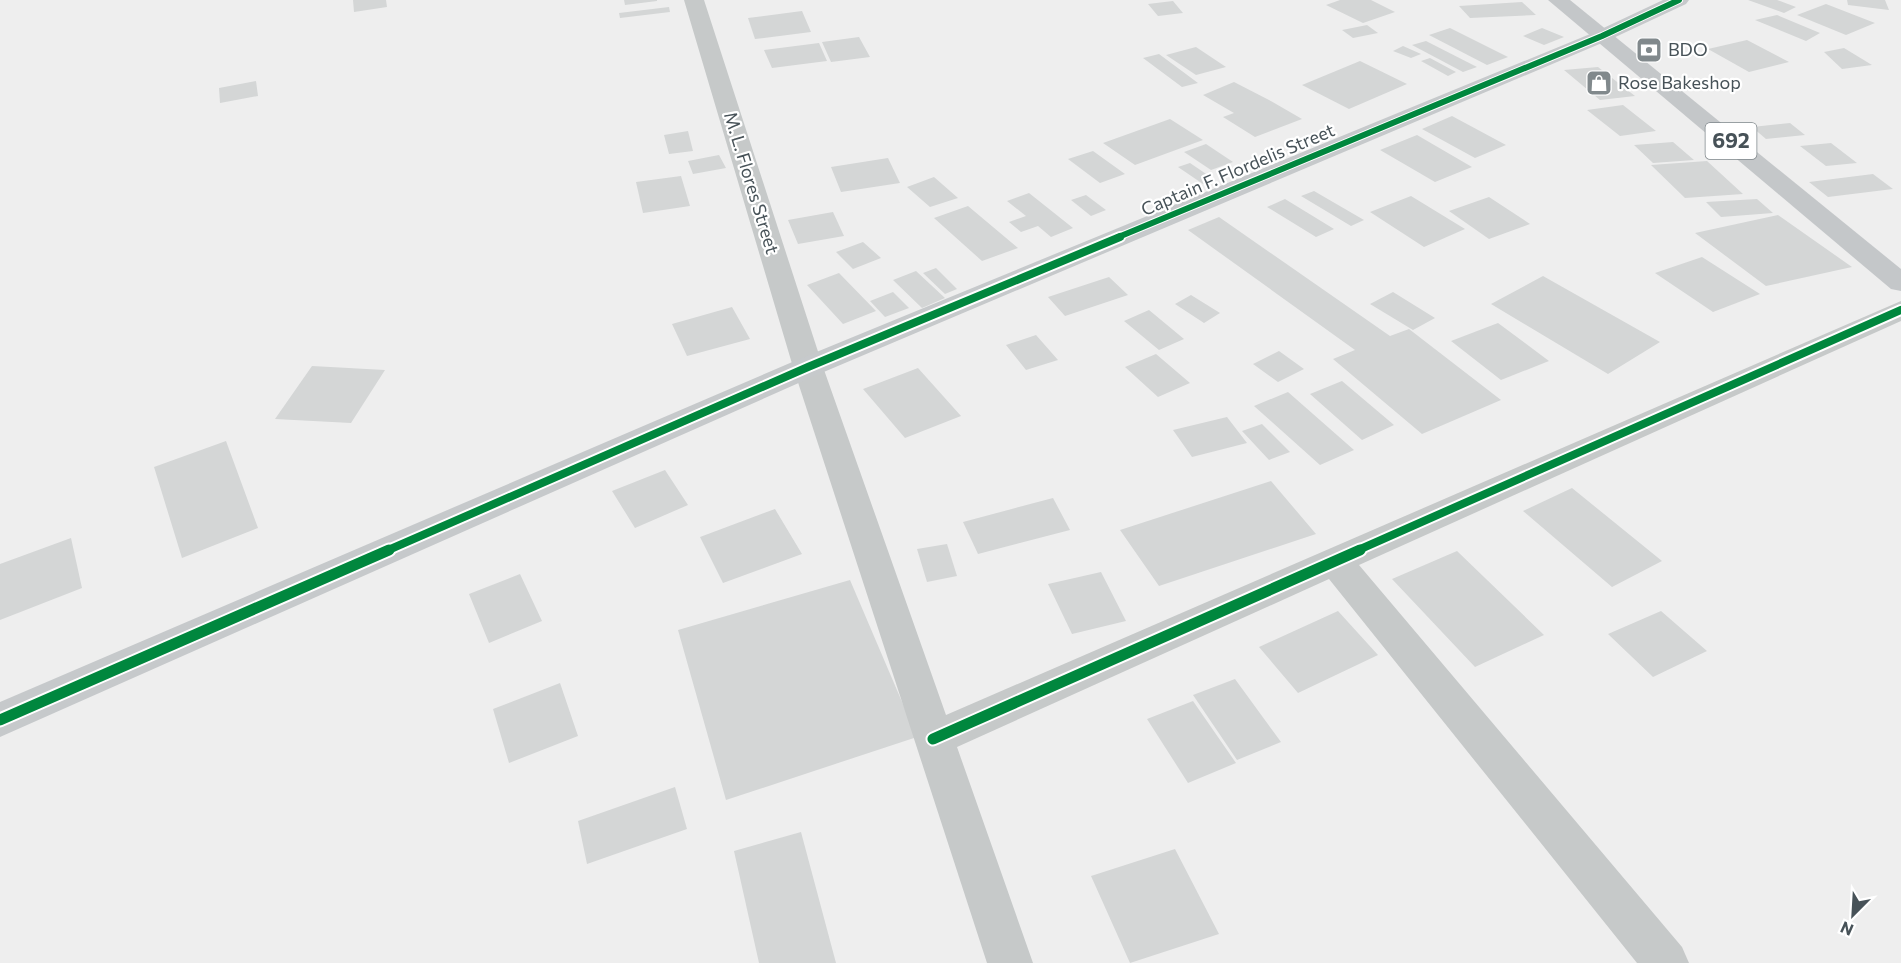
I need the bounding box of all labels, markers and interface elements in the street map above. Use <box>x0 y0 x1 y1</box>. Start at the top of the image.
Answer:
bank icon: BDO <box>1634 35 1664 65</box>
place label: BDO <box>1668 38 1708 60</box>
shop icon: Rose Bakeshop <box>1584 68 1614 98</box>
place label: Rose Bakeshop <box>1618 71 1741 93</box>
street label: M. L. Flores Street <box>720 109 784 256</box>
street label: Captain F. Flordelis Street <box>1138 118 1338 220</box>
road number: 692 <box>1706 123 1756 159</box>
north arrow <box>1823 885 1883 945</box>
text: N <box>1837 918 1856 940</box>

